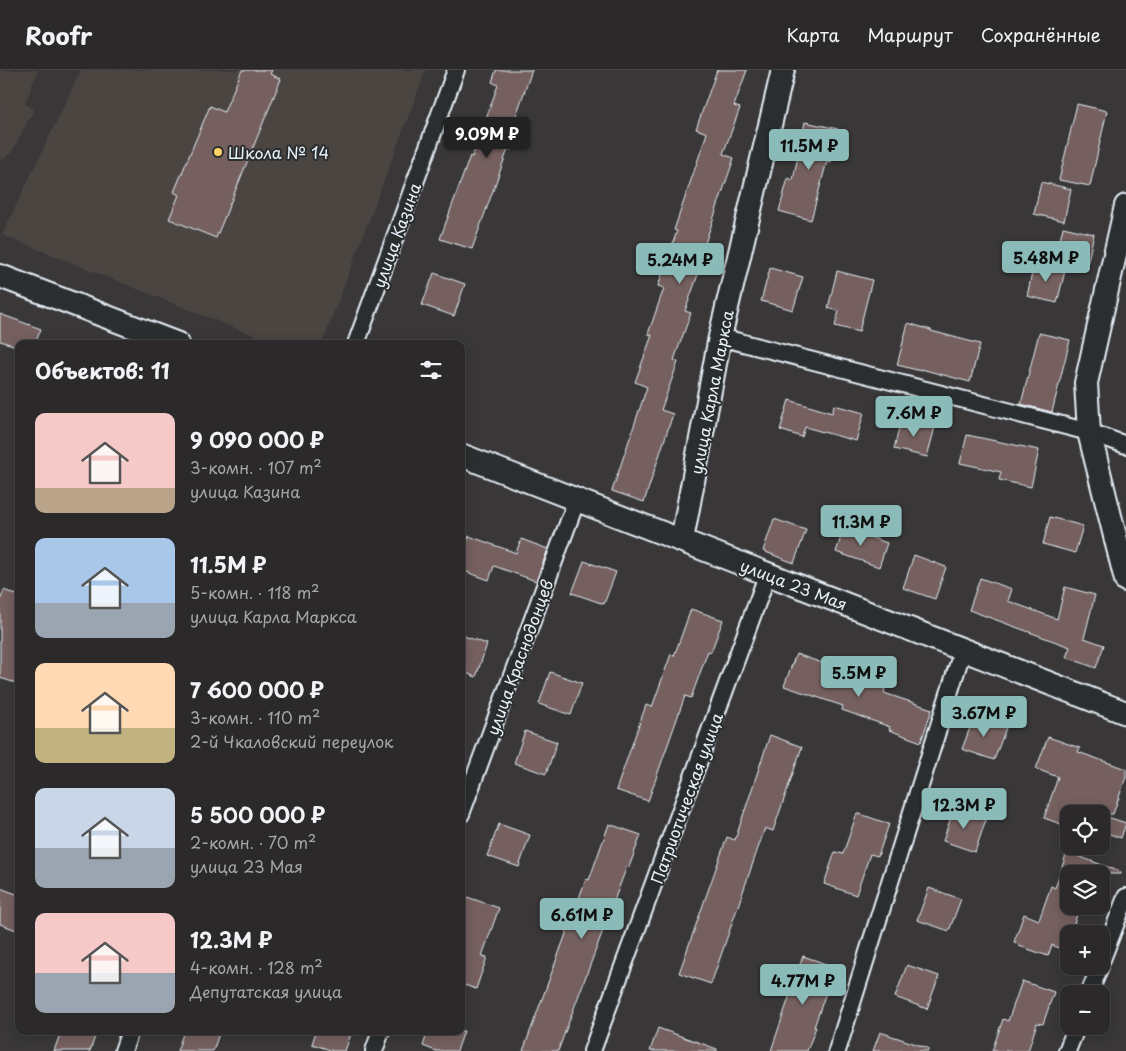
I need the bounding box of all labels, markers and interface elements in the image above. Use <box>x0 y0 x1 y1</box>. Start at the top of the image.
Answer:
text: Roofr <box>25 17 92 53</box>
text: Карта <box>787 21 839 48</box>
text: Маршрут <box>867 21 953 48</box>
text: Сохранённые <box>981 21 1101 48</box>
pin: 9.09M ₽ <box>441 116 533 159</box>
text: 9.09M ₽ <box>455 121 519 145</box>
pin: 11.5M ₽ <box>763 128 855 171</box>
text: 11.5M ₽ <box>780 133 838 157</box>
place label: Школа № 14 <box>228 140 329 164</box>
marker: Школа № 14 <box>212 146 224 158</box>
street label: улица Казина <box>366 179 426 291</box>
pin: 5.48M ₽ <box>1000 240 1092 283</box>
pin: 5.24M ₽ <box>634 242 726 285</box>
text: 5.48M ₽ <box>1013 245 1079 269</box>
text: 5.24M ₽ <box>647 247 713 271</box>
street label: улица Карла Маркса <box>683 308 739 476</box>
text: Объектов: 11 <box>35 354 170 386</box>
icon: filters <box>417 356 445 384</box>
pin: 7.6M ₽ <box>873 396 955 438</box>
text: 7.6M ₽ <box>887 400 942 424</box>
text: 9 090 000 ₽ <box>190 423 324 455</box>
icon: home <box>75 433 135 493</box>
text: 3-комн. · 107 m² <box>190 455 322 479</box>
text: улица Казина <box>190 479 300 503</box>
pin: 11.3M ₽ <box>815 504 907 547</box>
text: 11.3M ₽ <box>832 509 890 533</box>
text: 11.5M ₽ <box>190 548 266 580</box>
street label: улица 23 Мая <box>737 553 851 615</box>
icon: home <box>75 558 135 618</box>
street label: улица Краснодонцев <box>480 576 558 738</box>
text: 5-комн. · 118 m² <box>190 580 320 604</box>
text: улица Карла Маркса <box>190 604 357 628</box>
pin: 5.5M ₽ <box>818 656 900 698</box>
text: 5.5M ₽ <box>832 660 886 684</box>
text: 7 600 000 ₽ <box>190 673 324 705</box>
icon: home <box>75 683 135 743</box>
pin: 3.67M ₽ <box>938 696 1030 738</box>
text: 3.67M ₽ <box>952 700 1016 724</box>
text: 3-комн. · 110 m² <box>190 705 320 729</box>
street label: Патриотическая улица <box>644 709 728 887</box>
text: 2-й Чкаловский переулок <box>190 729 394 753</box>
pin: 12.3M ₽ <box>918 788 1010 830</box>
text: 12.3M ₽ <box>933 792 995 816</box>
text: 5 500 000 ₽ <box>190 798 325 830</box>
map controls <box>1060 805 1110 1035</box>
button: locate <box>1060 805 1110 855</box>
icon: home <box>75 808 135 868</box>
text: 2-комн. · 70 m² <box>190 830 316 854</box>
text: улица 23 Мая <box>190 854 303 878</box>
button: layers <box>1060 865 1110 915</box>
pin: 6.61M ₽ <box>536 898 628 940</box>
text: 6.61M ₽ <box>551 902 613 926</box>
text: 12.3M ₽ <box>190 923 272 955</box>
button: + <box>1060 925 1110 975</box>
icon: home <box>75 933 135 993</box>
text: 4-комн. · 128 m² <box>190 955 323 979</box>
pin: 4.77M ₽ <box>757 964 849 1006</box>
text: 4.77M ₽ <box>771 968 835 992</box>
text: Депутатская улица <box>190 979 342 1003</box>
button: − <box>1060 985 1110 1035</box>

